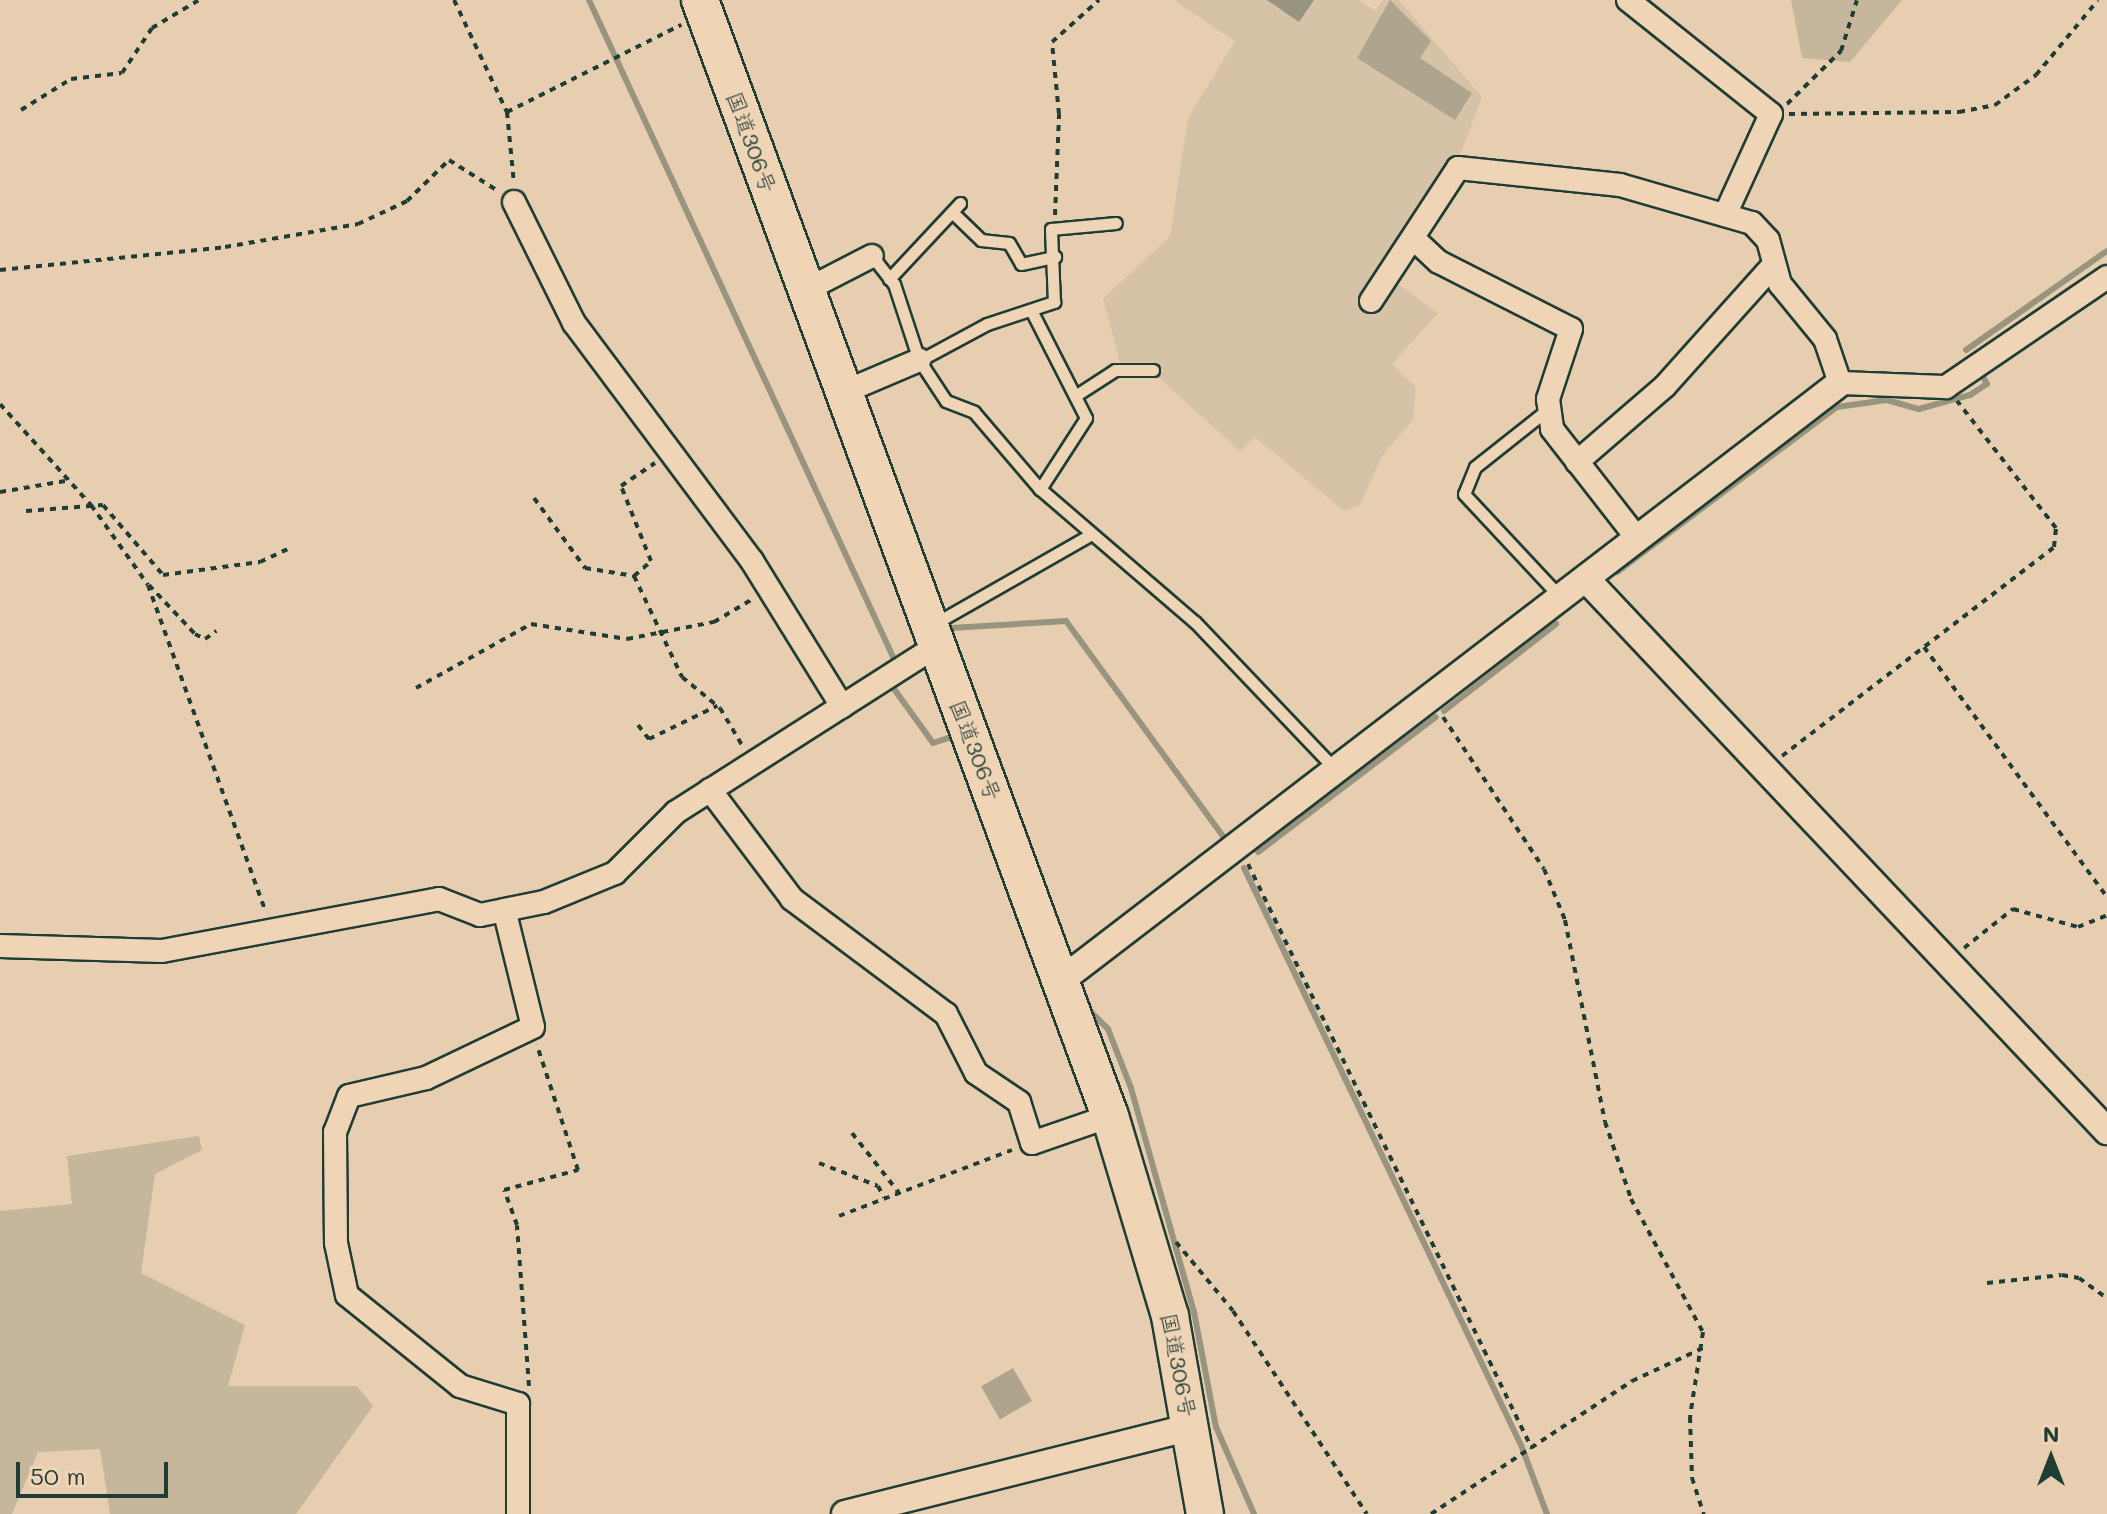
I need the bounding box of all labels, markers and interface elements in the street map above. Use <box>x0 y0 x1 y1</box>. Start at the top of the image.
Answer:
street label: 国道306号 <box>722 88 782 196</box>
street label: 国道306号 <box>945 696 1007 804</box>
street label: 国道306号 <box>1156 1311 1202 1419</box>
north arrow <box>2011 1418 2091 1498</box>
text: N <box>2043 1419 2059 1448</box>
scale bar <box>20 1446 172 1496</box>
text: 50 m <box>30 1460 86 1491</box>

